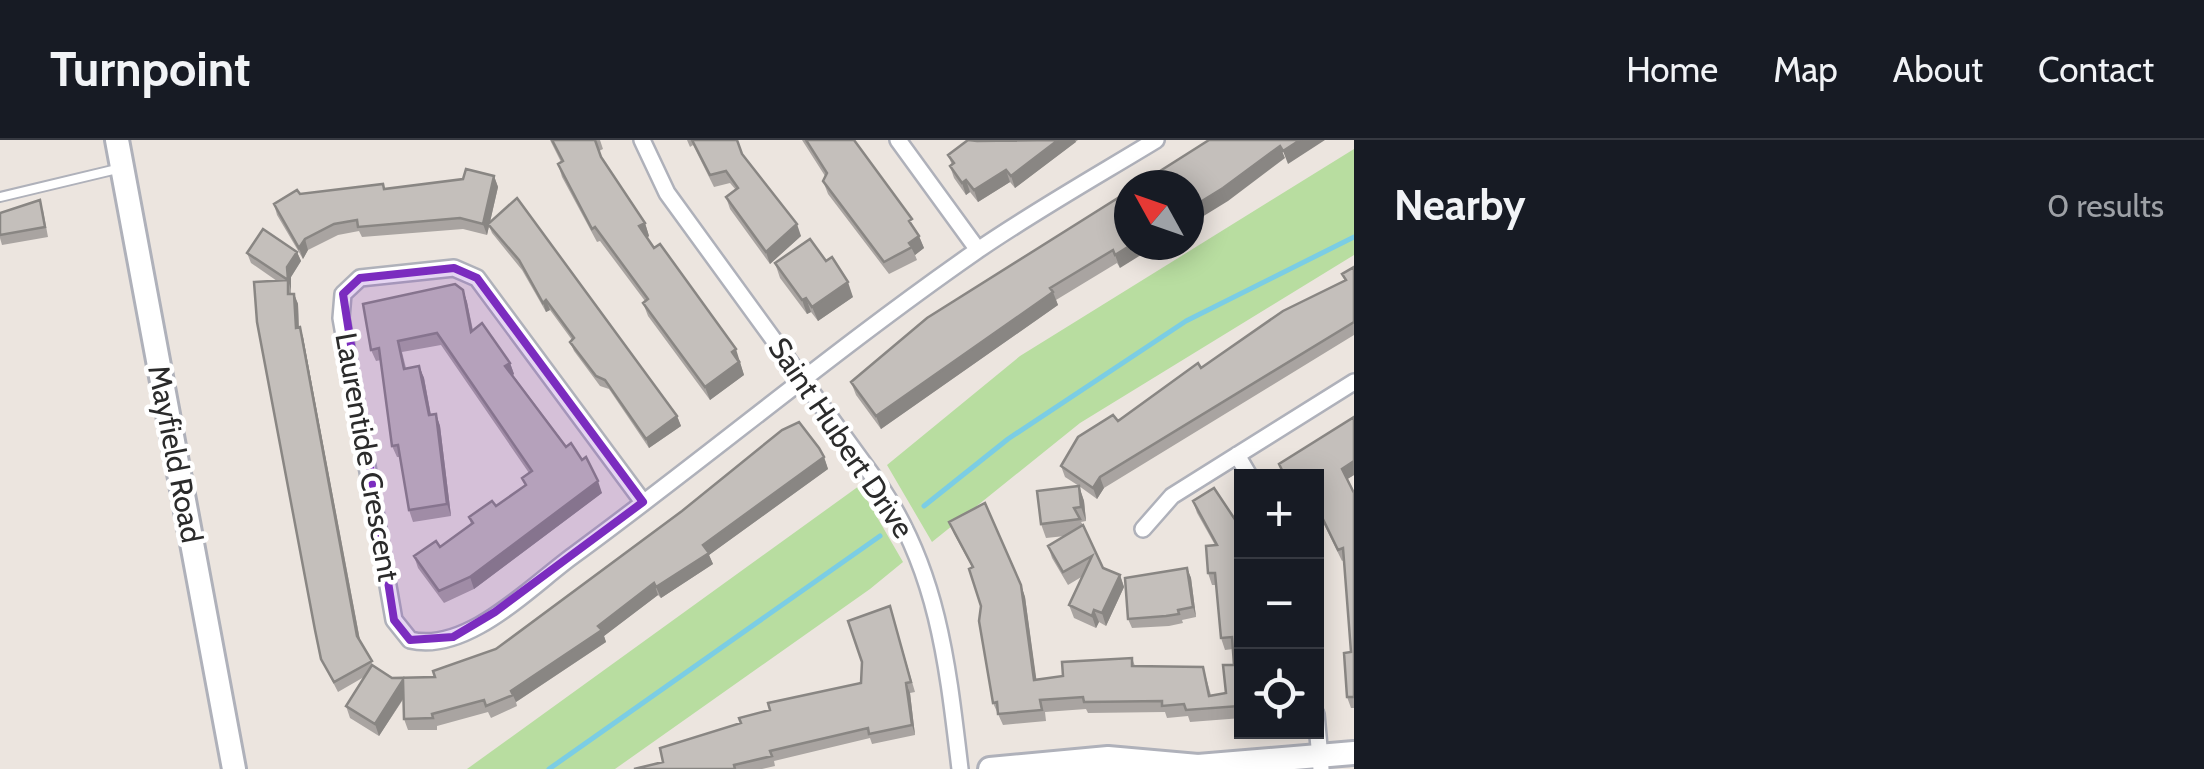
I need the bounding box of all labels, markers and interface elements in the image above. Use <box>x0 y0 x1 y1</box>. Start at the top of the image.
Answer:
text: Turnpoint <box>50 40 251 98</box>
text: Home <box>1626 48 1718 91</box>
text: Map <box>1773 48 1838 91</box>
text: About <box>1893 48 1983 91</box>
text: Contact <box>2038 48 2154 91</box>
north arrow <box>1114 170 1204 260</box>
text: Nearby <box>1394 179 1526 231</box>
text: 0 results <box>2047 186 2164 225</box>
street label: Laurentide Crescent <box>327 330 408 584</box>
street label: Saint Hubert Drive <box>761 330 922 545</box>
street label: Mayfield Road <box>140 362 211 546</box>
map controls <box>1234 469 1324 739</box>
button: + <box>1234 469 1324 559</box>
button: − <box>1234 559 1324 649</box>
button: locate <box>1234 649 1324 739</box>

